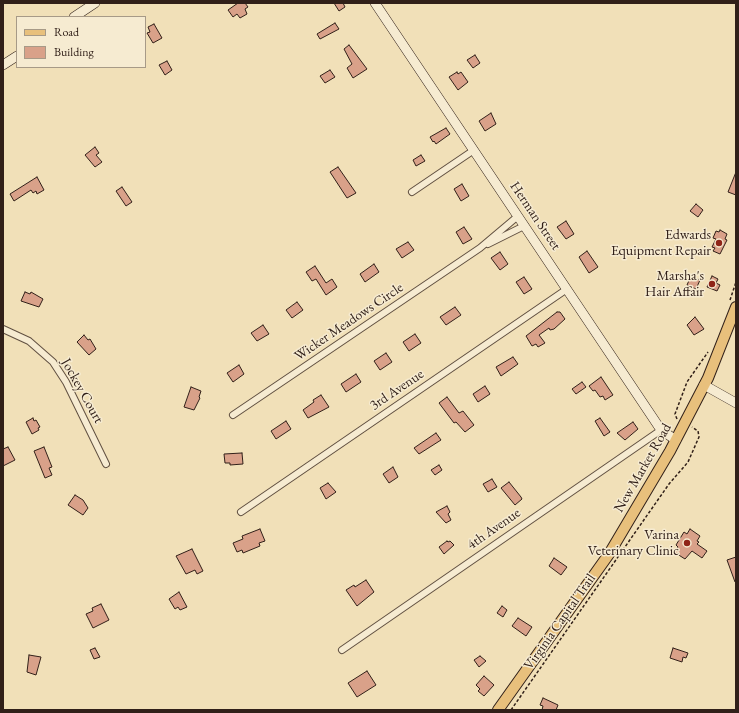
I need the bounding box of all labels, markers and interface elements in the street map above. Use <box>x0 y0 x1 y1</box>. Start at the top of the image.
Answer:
legend <box>16 16 146 68</box>
text: Road <box>54 24 79 40</box>
text: Building <box>54 44 94 60</box>
street label: Herman Street <box>506 179 564 253</box>
place label: Edwards Equipment Repair <box>611 227 711 260</box>
marker: Edwards Equipment Repair <box>714 238 724 248</box>
place label: Marsha's Hair Affair <box>645 268 704 300</box>
street label: Wicker Meadows Circle <box>291 279 407 365</box>
marker: Marsha's Hair Affair <box>707 279 717 289</box>
street label: Jockey Court <box>57 356 107 426</box>
street label: 3rd Avenue <box>367 366 427 414</box>
street label: New Market Road <box>611 420 675 516</box>
street label: 4th Avenue <box>464 505 524 553</box>
place label: Varina Veterinary Clinic <box>588 527 679 560</box>
marker: Varina Veterinary Clinic <box>682 538 692 548</box>
street label: Virginia Capital Trail <box>521 571 599 673</box>

